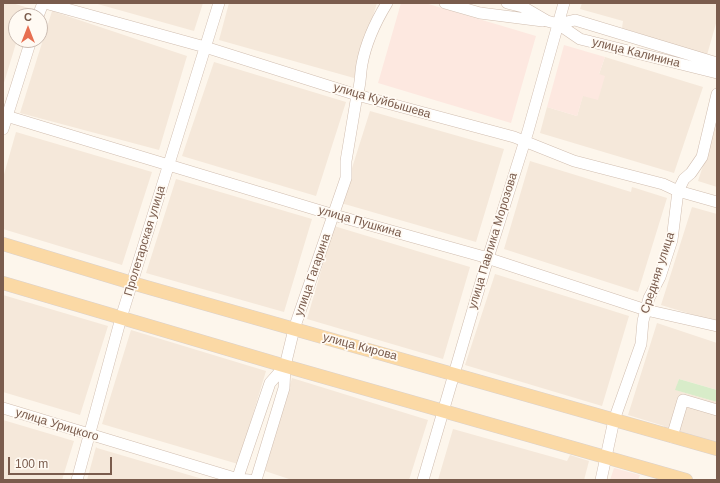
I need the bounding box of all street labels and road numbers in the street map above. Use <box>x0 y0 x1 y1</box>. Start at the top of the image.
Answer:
street label: улица Калинина <box>590 35 682 71</box>
street label: улица Куйбышева <box>332 80 432 122</box>
street label: улица Павлика Морозова <box>465 171 521 311</box>
street label: Пролетарская улица <box>121 184 169 298</box>
street label: улица Пушкина <box>317 203 403 241</box>
street label: Средняя улица <box>638 230 678 316</box>
street label: улица Гагарина <box>292 232 334 318</box>
street label: улица Кирова <box>321 330 399 364</box>
street label: улица Урицкого <box>14 405 100 445</box>

